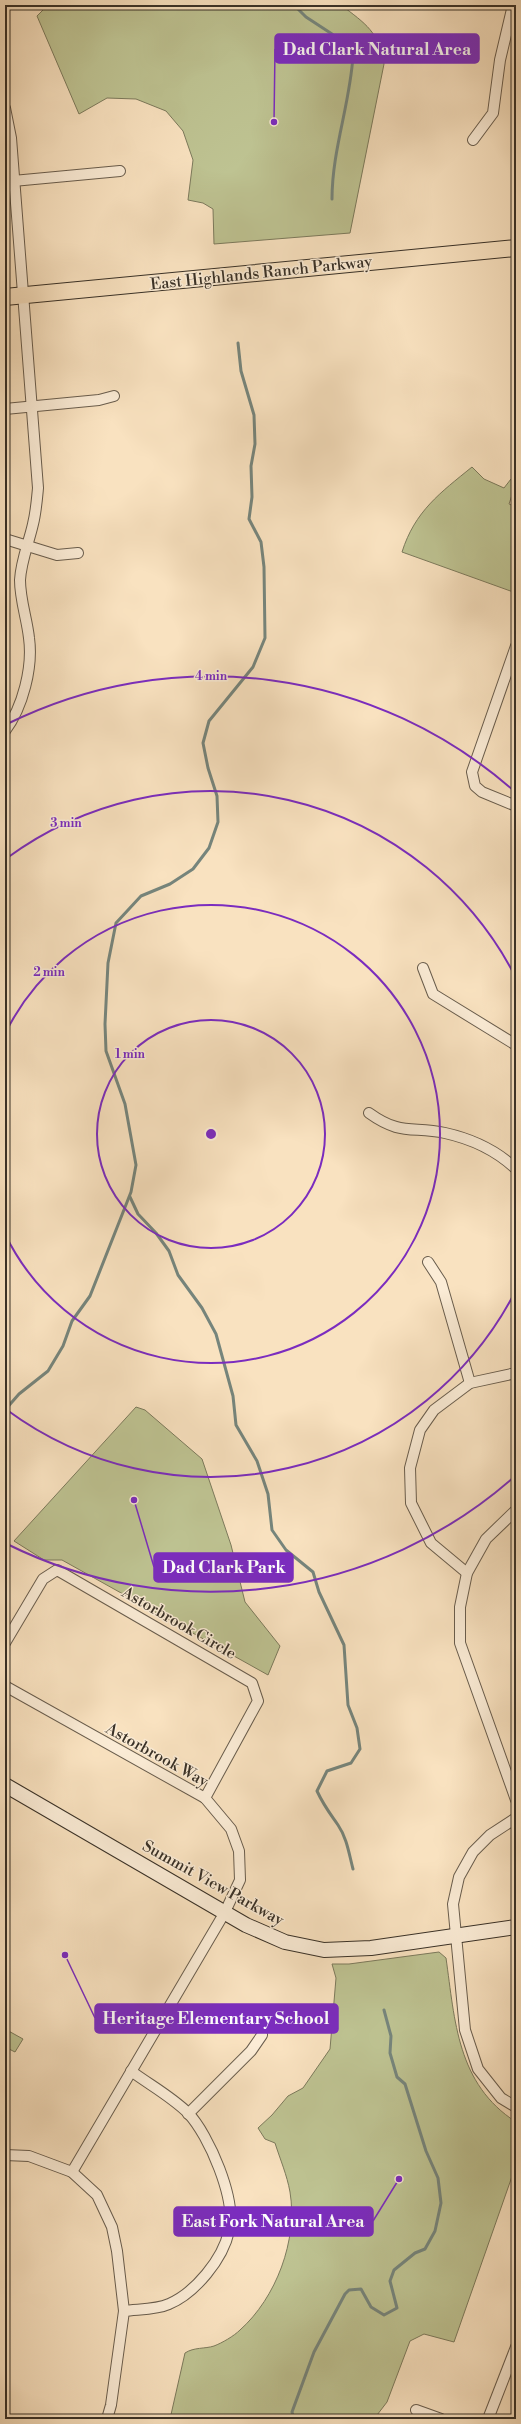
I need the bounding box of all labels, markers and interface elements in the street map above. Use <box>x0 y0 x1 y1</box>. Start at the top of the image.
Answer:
callout: Dad Clark Natural Area <box>275 34 479 63</box>
text: Dad Clark Natural Area <box>283 39 472 61</box>
street label: East Highlands Ranch Parkway <box>149 251 373 295</box>
text: 4 min <box>195 669 228 684</box>
text: 3 min <box>50 816 82 831</box>
text: 2 min <box>33 965 65 980</box>
text: 1 min <box>115 1047 146 1062</box>
centre of rings <box>204 1127 218 1141</box>
callout: Dad Clark Park <box>154 1553 293 1582</box>
text: Dad Clark Park <box>162 1557 286 1579</box>
street label: Astorbrook Circle <box>117 1582 240 1664</box>
street label: Astorbrook Way <box>101 1718 212 1792</box>
street label: Summit View Parkway <box>139 1836 287 1930</box>
callout: Heritage Elementary School <box>95 2004 338 2033</box>
text: Heritage Elementary School <box>103 2008 330 2030</box>
callout: East Fork Natural Area <box>174 2207 373 2236</box>
text: East Fork Natural Area <box>181 2211 365 2233</box>

